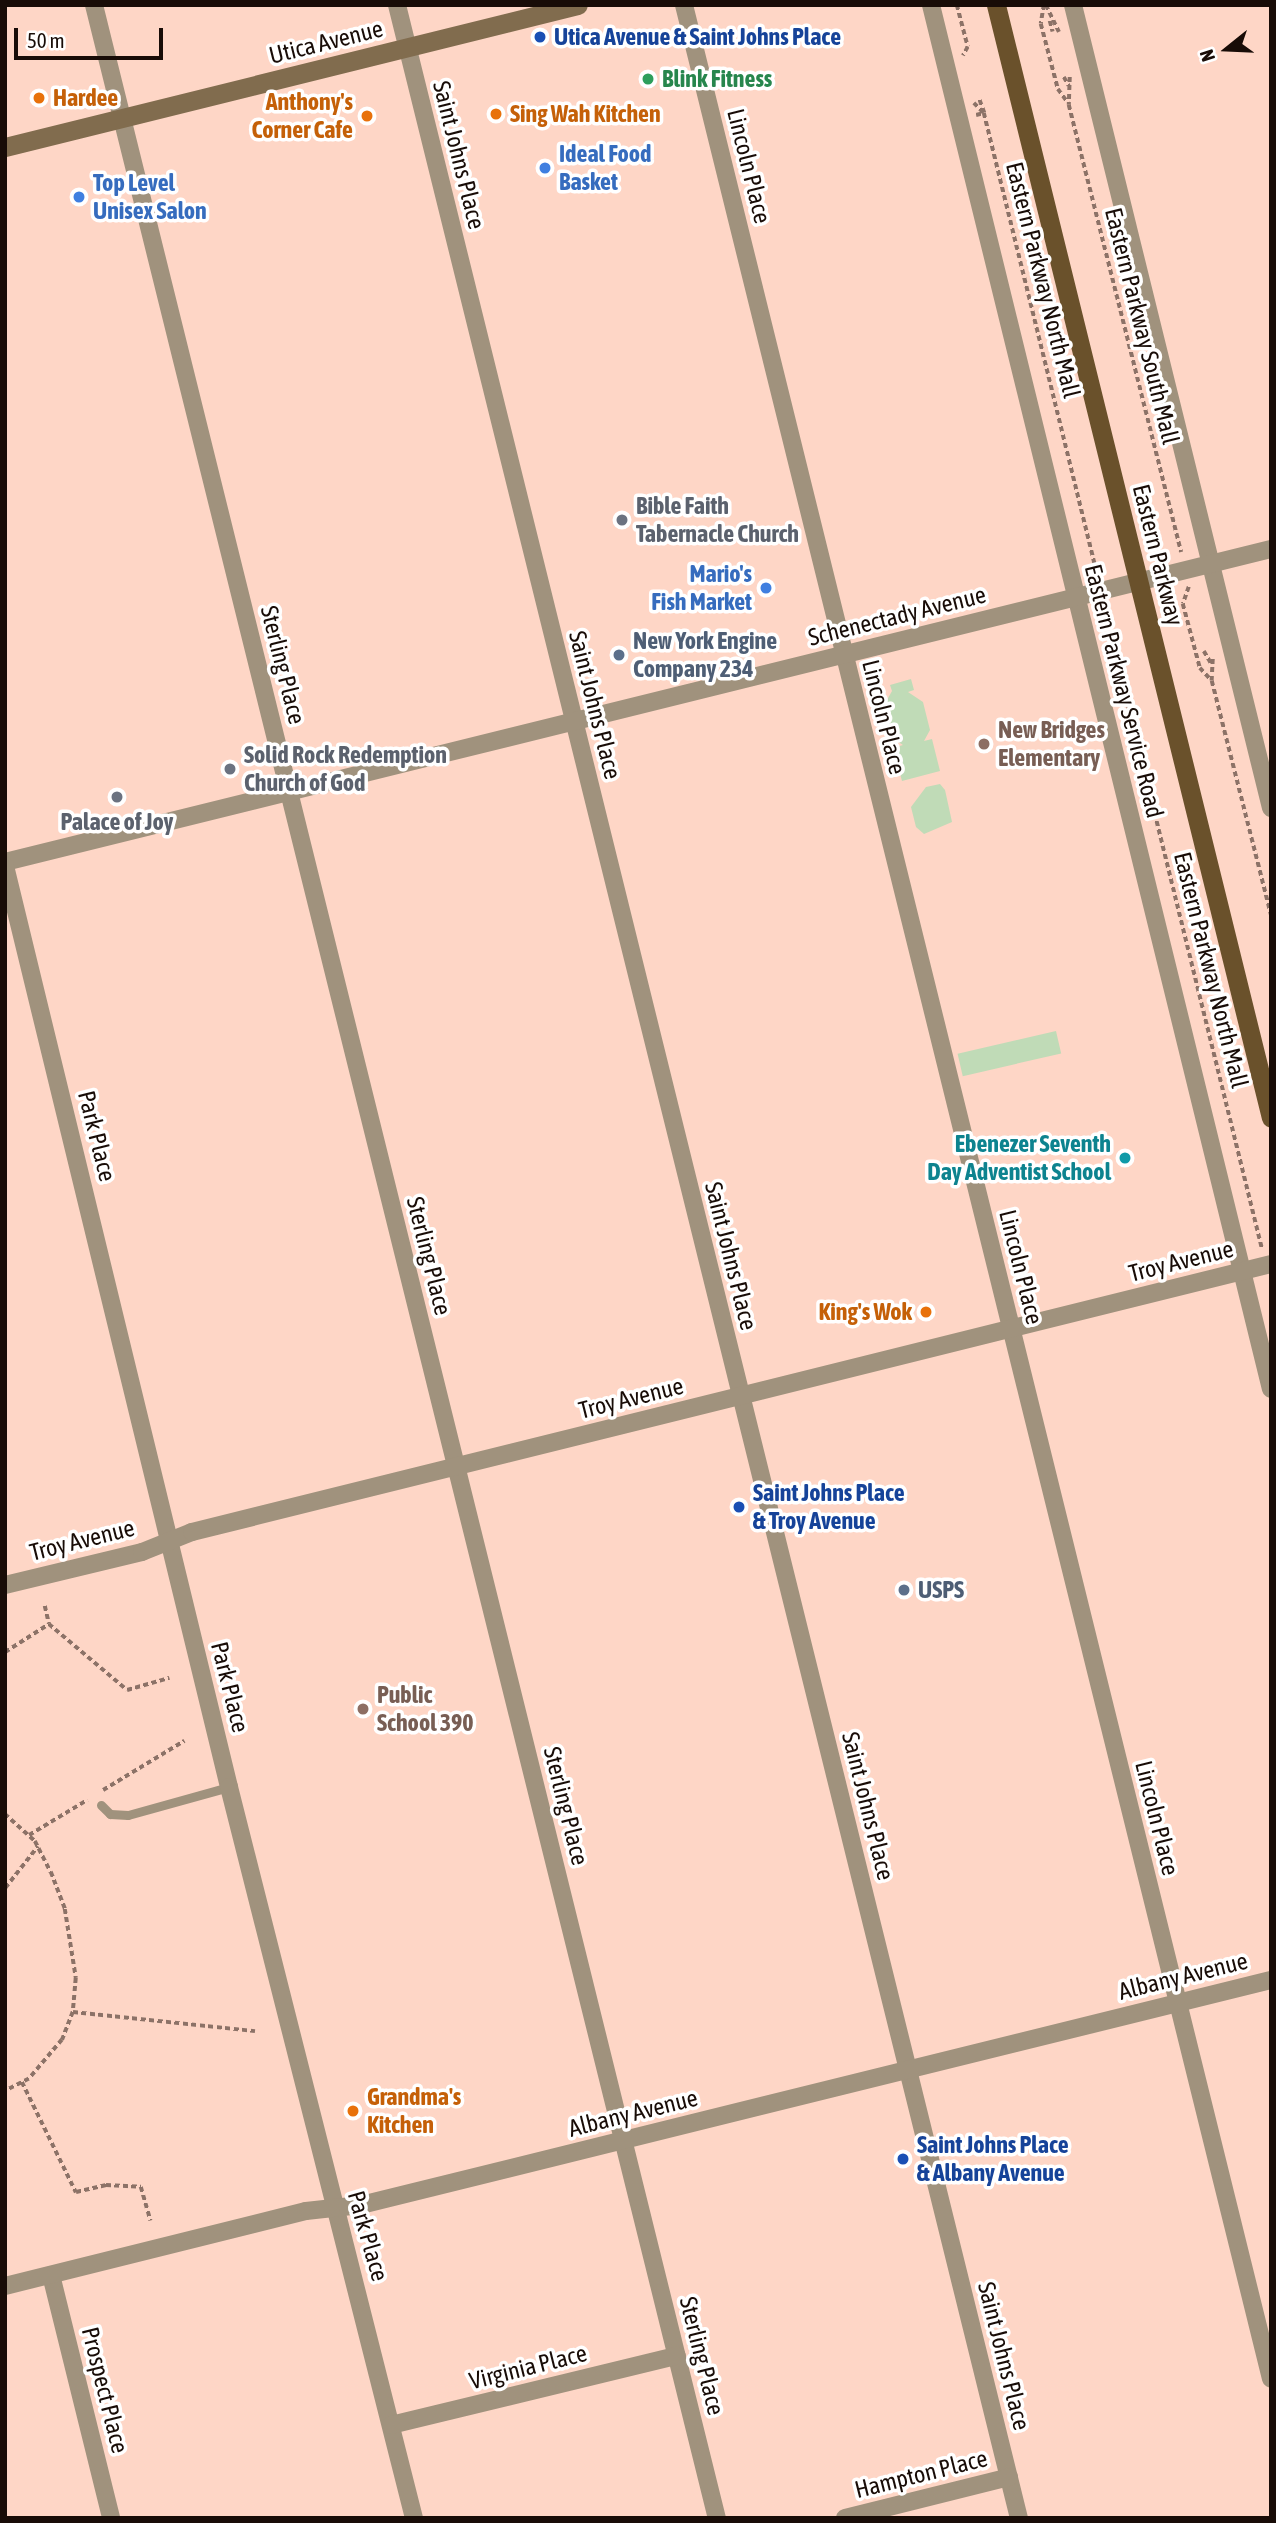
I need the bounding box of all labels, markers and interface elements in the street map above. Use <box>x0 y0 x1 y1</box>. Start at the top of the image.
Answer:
scale bar <box>18 14 166 58</box>
street label: Utica Avenue <box>266 14 386 70</box>
north arrow <box>1192 14 1262 84</box>
place label: Utica Avenue & Saint Johns Place <box>554 23 841 51</box>
text: 50 m <box>27 28 65 52</box>
marker: Utica Avenue & Saint Johns Place <box>532 29 548 45</box>
text: N <box>1195 47 1219 64</box>
place label: Blink Fitness <box>662 65 772 93</box>
marker: Blink Fitness <box>640 71 656 87</box>
street label: Saint Johns Place <box>427 78 491 232</box>
place label: Hardee <box>53 84 118 112</box>
place label: Anthony's Corner Cafe <box>251 88 353 144</box>
marker: Hardee <box>31 90 47 106</box>
place label: Sing Wah Kitchen <box>510 100 661 128</box>
marker: Sing Wah Kitchen <box>488 106 504 122</box>
street label: Lincoln Place <box>721 106 777 226</box>
marker: Anthony's Corner Cafe <box>359 108 375 124</box>
place label: Ideal Food Basket <box>559 140 651 196</box>
street label: Eastern Parkway North Mall <box>1000 159 1086 401</box>
marker: Ideal Food Basket <box>537 160 553 176</box>
place label: Top Level Unisex Salon <box>93 169 207 225</box>
marker: Top Level Unisex Salon <box>71 189 87 205</box>
street label: Eastern Parkway South Mall <box>1099 205 1185 447</box>
street label: Eastern Parkway <box>1127 481 1189 629</box>
place label: Bible Faith Tabernacle Church <box>636 492 799 548</box>
marker: Bible Faith Tabernacle Church <box>614 512 630 528</box>
place label: Mario's Fish Market <box>651 560 752 616</box>
street label: Eastern Parkway Service Road <box>1079 561 1169 821</box>
marker: Mario's Fish Market <box>758 580 774 596</box>
street label: Schenectady Avenue <box>805 580 989 652</box>
street label: Sterling Place <box>254 603 312 727</box>
place label: New York Engine Company 234 <box>633 627 777 683</box>
street label: Saint Johns Place <box>563 628 627 782</box>
marker: New York Engine Company 234 <box>611 647 627 663</box>
street label: Lincoln Place <box>856 657 912 777</box>
place label: New Bridges Elementary <box>998 716 1105 772</box>
marker: New Bridges Elementary <box>976 736 992 752</box>
place label: Solid Rock Redemption Church of God <box>244 741 447 797</box>
marker: Solid Rock Redemption Church of God <box>222 761 238 777</box>
marker: Palace of Joy <box>109 789 125 805</box>
place label: Palace of Joy <box>61 808 173 836</box>
street label: Eastern Parkway North Mall <box>1168 849 1254 1091</box>
street label: Park Place <box>72 1088 122 1184</box>
place label: Ebenezer Seventh Day Adventist School <box>927 1130 1111 1186</box>
marker: Ebenezer Seventh Day Adventist School <box>1117 1150 1133 1166</box>
street label: Saint Johns Place <box>699 1179 763 1333</box>
street label: Sterling Place <box>400 1194 458 1318</box>
street label: Lincoln Place <box>993 1207 1049 1327</box>
street label: Troy Avenue <box>1126 1234 1236 1288</box>
place label: King's Wok <box>819 1298 912 1326</box>
marker: King's Wok <box>918 1304 934 1320</box>
street label: Troy Avenue <box>576 1371 686 1425</box>
place label: Saint Johns Place & Troy Avenue <box>753 1479 905 1535</box>
marker: Saint Johns Place & Troy Avenue <box>731 1499 747 1515</box>
street label: Troy Avenue <box>27 1513 137 1567</box>
place label: USPS <box>918 1576 964 1604</box>
marker: USPS <box>896 1582 912 1598</box>
street label: Park Place <box>205 1639 255 1735</box>
place label: Public School 390 <box>377 1681 474 1737</box>
marker: Public School 390 <box>355 1701 371 1717</box>
street label: Saint Johns Place <box>836 1729 900 1883</box>
street label: Sterling Place <box>537 1744 595 1868</box>
street label: Lincoln Place <box>1129 1758 1185 1878</box>
street label: Albany Avenue <box>1116 1946 1250 2006</box>
place label: Grandma's Kitchen <box>367 2083 461 2139</box>
street label: Albany Avenue <box>566 2083 700 2143</box>
marker: Grandma's Kitchen <box>345 2103 361 2119</box>
place label: Saint Johns Place & Albany Avenue <box>917 2131 1069 2187</box>
marker: Saint Johns Place & Albany Avenue <box>895 2151 911 2167</box>
street label: Park Place <box>341 2188 395 2284</box>
street label: Saint Johns Place <box>972 2279 1036 2433</box>
street label: Sterling Place <box>673 2294 731 2418</box>
street label: Prospect Place <box>75 2324 135 2456</box>
street label: Virginia Place <box>466 2338 590 2396</box>
street label: Hampton Place <box>852 2444 990 2504</box>

